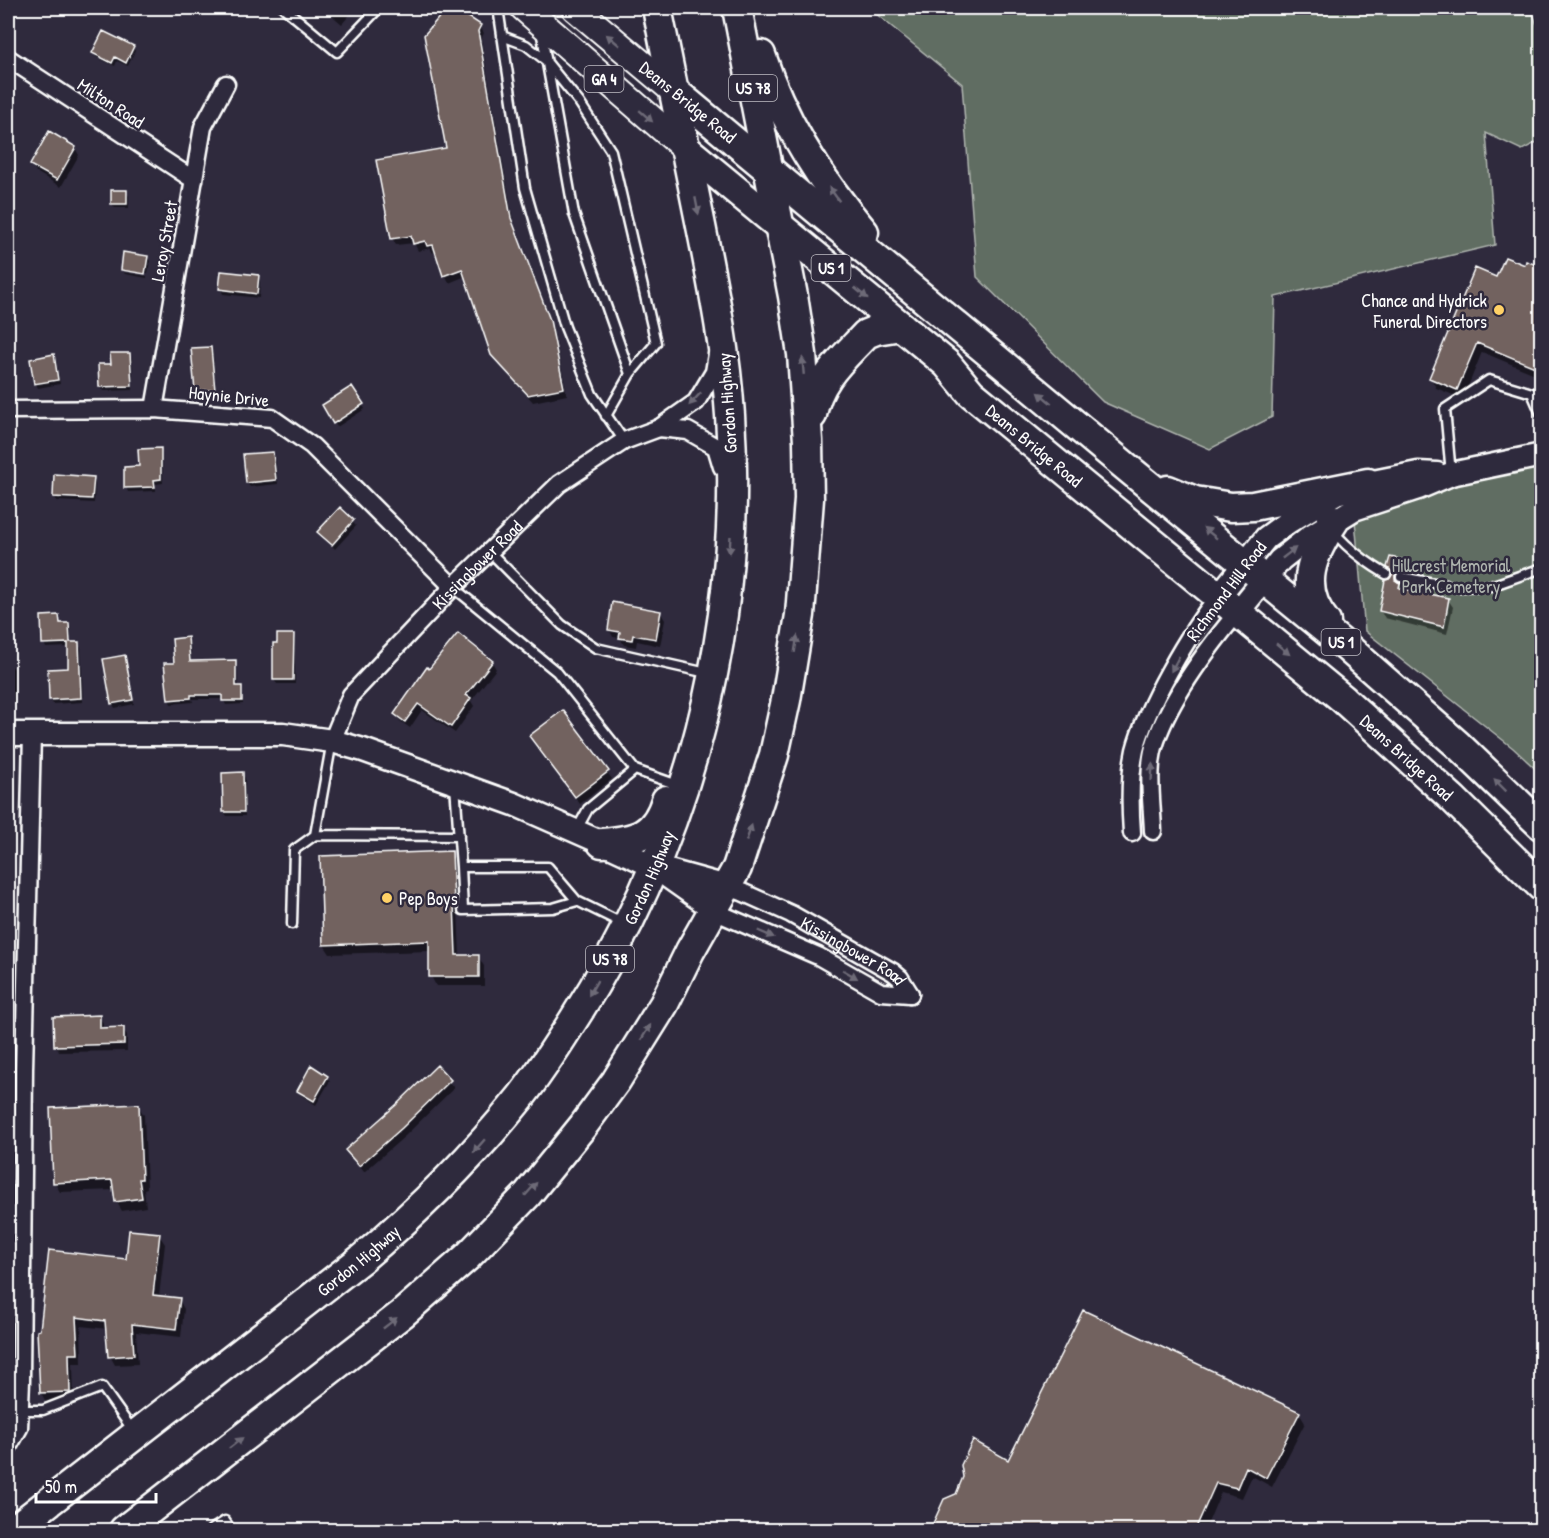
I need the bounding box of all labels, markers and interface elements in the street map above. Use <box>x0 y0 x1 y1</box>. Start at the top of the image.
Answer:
one-way arrow <box>606 34 621 47</box>
street label: Deans Bridge Road <box>634 55 742 149</box>
road number: GA 4 <box>584 66 624 92</box>
street label: Milton Road <box>73 72 149 134</box>
road number: US 78 <box>729 75 777 101</box>
one-way arrow <box>638 109 653 122</box>
one-way arrow <box>829 187 841 202</box>
one-way arrow <box>693 197 702 216</box>
street label: Leroy Street <box>145 198 184 283</box>
road number: US 1 <box>812 255 850 281</box>
one-way arrow <box>853 286 868 298</box>
place label: Chance and Hydrick Funeral Directors <box>1361 288 1488 334</box>
marker: Chance and Hydrick Funeral Directors <box>1492 303 1506 317</box>
street label: Gordon Highway <box>711 352 743 454</box>
one-way arrow <box>798 356 808 375</box>
street label: Haynie Drive <box>188 379 270 413</box>
one-way arrow <box>688 392 702 407</box>
one-way arrow <box>1038 392 1053 405</box>
street label: Deans Bridge Road <box>981 398 1088 492</box>
street label: Kissingbower Road <box>426 514 528 615</box>
one-way arrow <box>1202 527 1218 540</box>
one-way arrow <box>725 536 734 555</box>
street label: Richmond Hill Road <box>1180 536 1272 646</box>
one-way arrow <box>1282 548 1297 560</box>
park label: Hillcrest Memorial Park Cemetery <box>1392 553 1511 599</box>
road number: US 1 <box>1322 629 1360 655</box>
one-way arrow <box>792 635 801 654</box>
one-way arrow <box>1275 643 1290 655</box>
one-way arrow <box>1170 656 1180 673</box>
street label: Deans Bridge Road <box>1355 708 1459 806</box>
one-way arrow <box>1147 763 1156 782</box>
one-way arrow <box>1493 779 1507 793</box>
one-way arrow <box>745 824 754 842</box>
street label: Gordon Highway <box>617 826 680 929</box>
place label: Pep Boys <box>399 886 458 911</box>
marker: Pep Boys <box>380 891 394 905</box>
street label: Kissingbower Road <box>796 910 913 989</box>
one-way arrow <box>757 929 775 939</box>
road number: US 78 <box>586 946 634 972</box>
one-way arrow <box>842 969 859 979</box>
one-way arrow <box>588 980 598 997</box>
one-way arrow <box>641 1024 652 1040</box>
one-way arrow <box>473 1138 486 1153</box>
one-way arrow <box>525 1181 538 1197</box>
street label: Gordon Highway <box>311 1218 405 1302</box>
one-way arrow <box>382 1316 398 1329</box>
one-way arrow <box>229 1438 244 1450</box>
scale bar <box>36 1466 156 1504</box>
text: 50 m <box>45 1474 77 1499</box>

